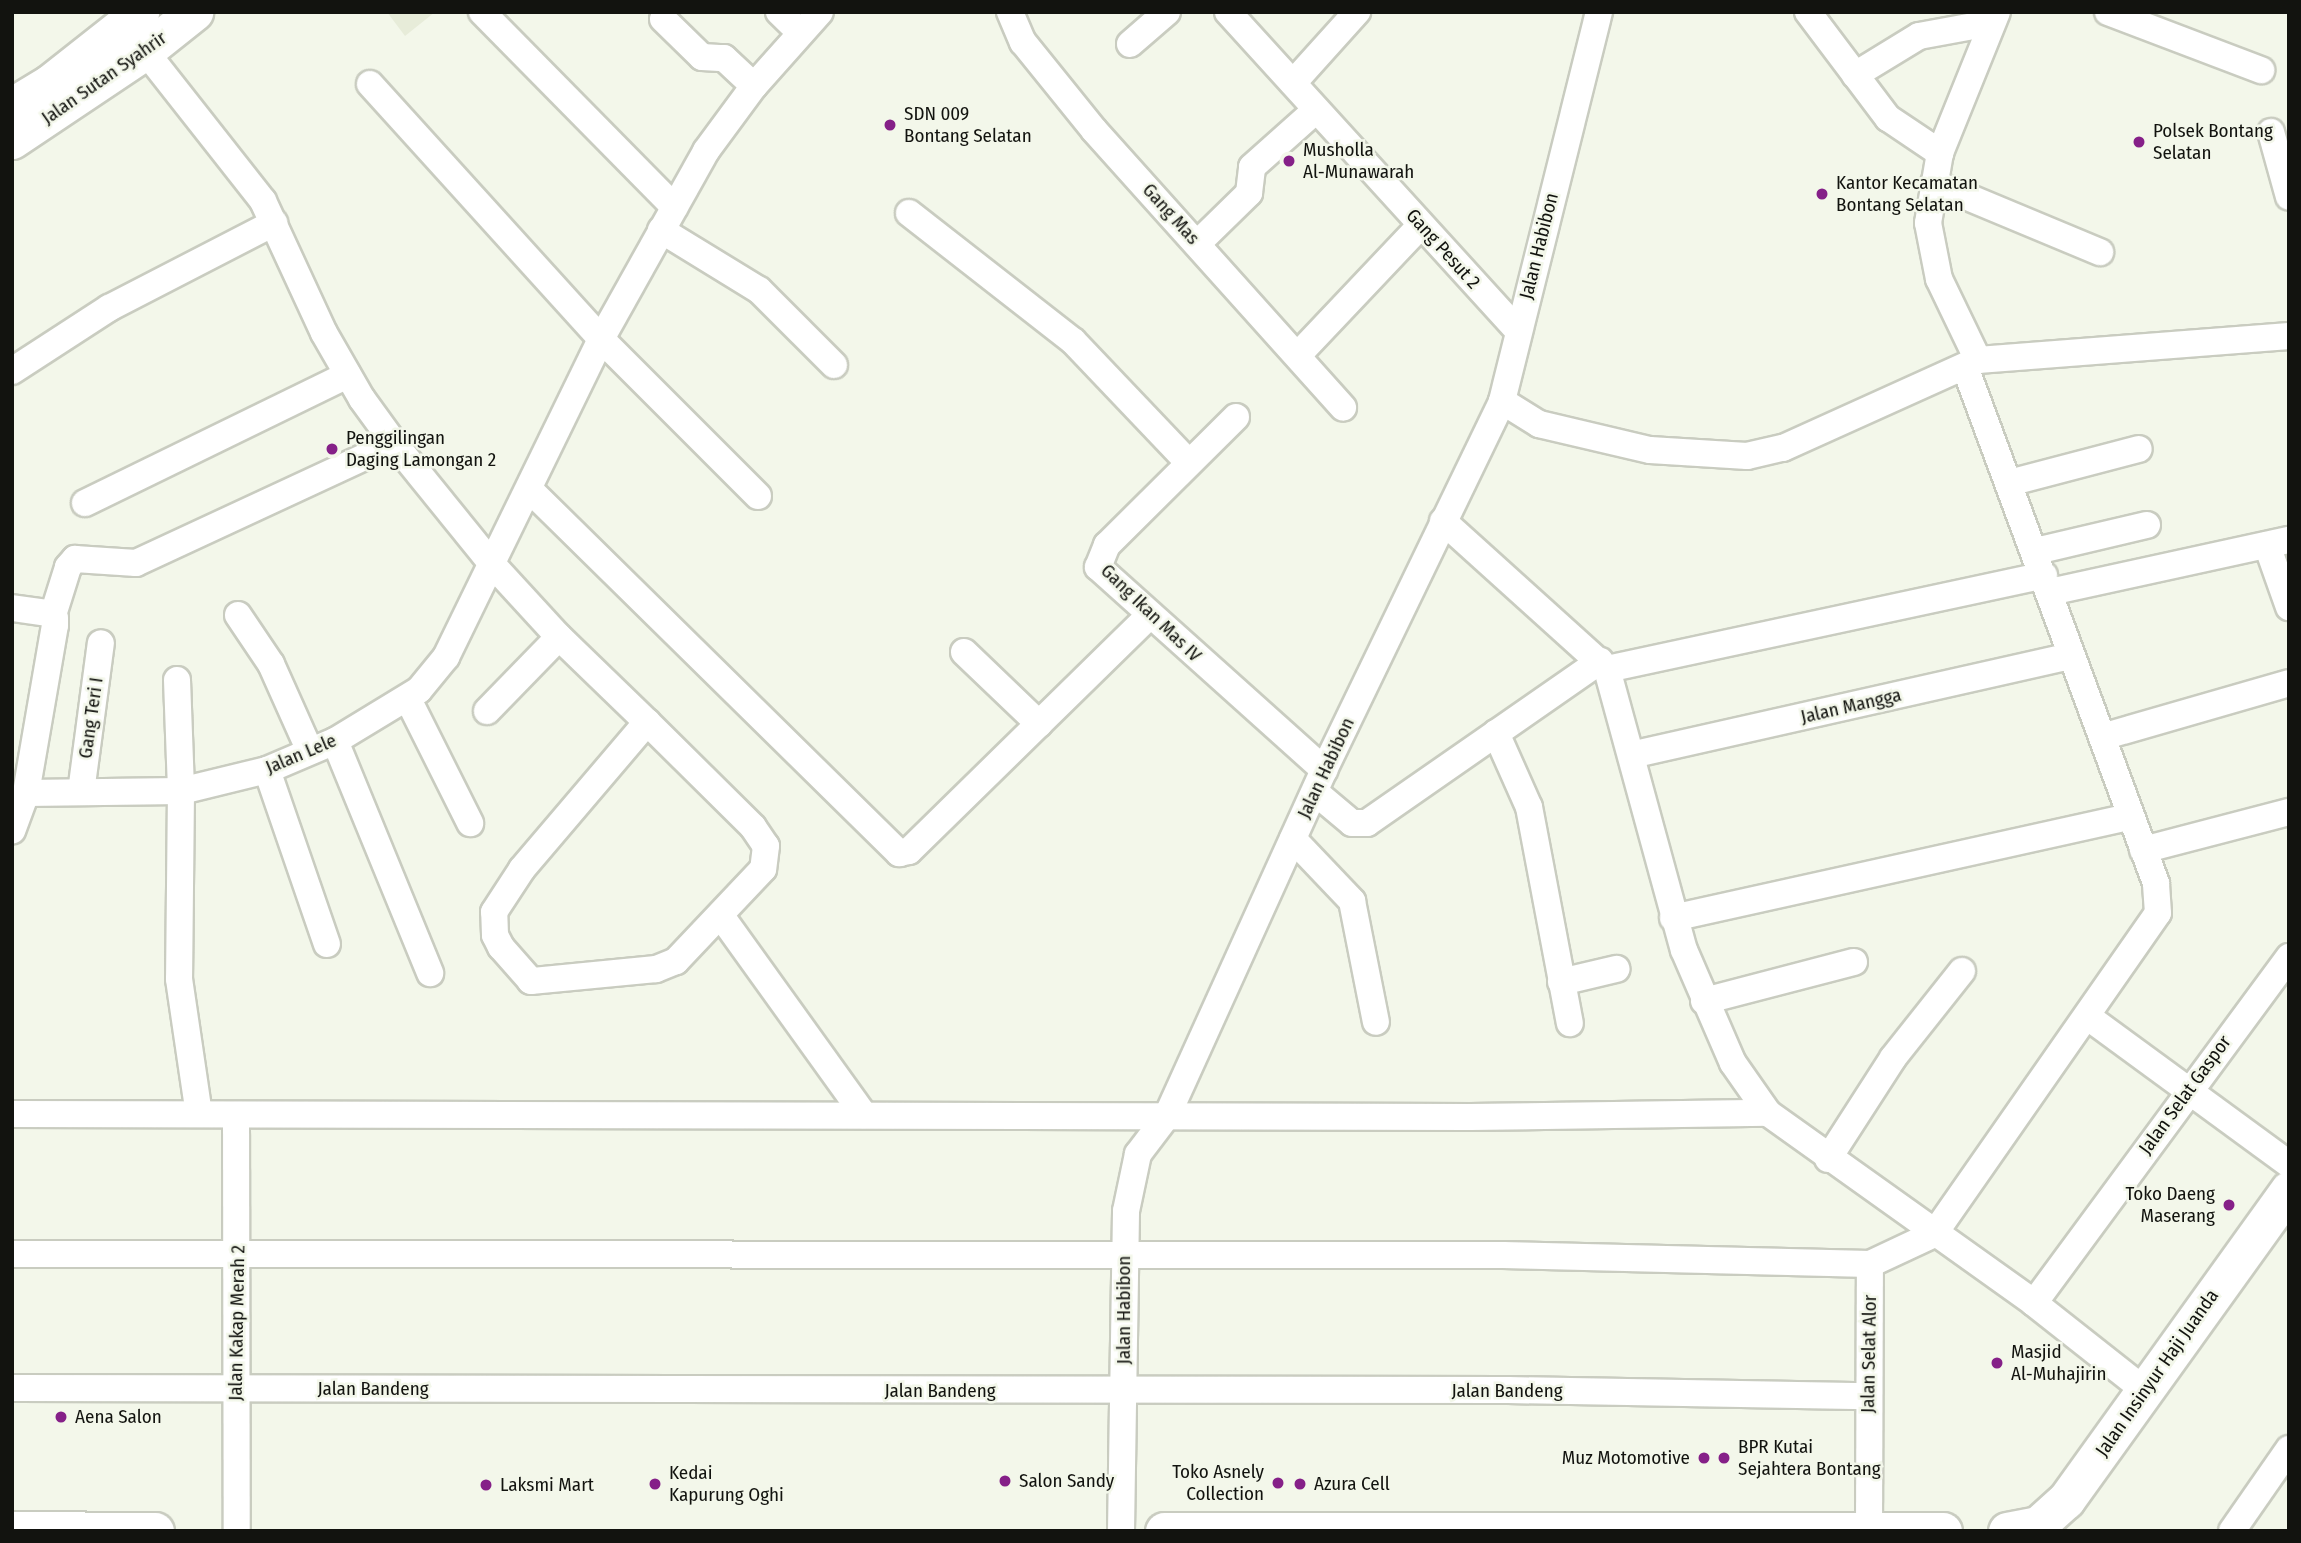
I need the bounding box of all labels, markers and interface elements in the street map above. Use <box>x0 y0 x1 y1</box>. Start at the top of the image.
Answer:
street label: Jalan Sutan Syahrir <box>37 26 171 130</box>
place label: SDN 009 Bontang Selatan <box>904 103 1032 147</box>
marker: SDN 009 Bontang Selatan <box>882 117 898 133</box>
place label: Polsek Bontang Selatan <box>2153 120 2273 164</box>
marker: Polsek Bontang Selatan <box>2131 134 2147 150</box>
place label: Musholla Al-Munawarah <box>1303 139 1414 183</box>
marker: Musholla Al-Munawarah <box>1281 153 1297 169</box>
place label: Kantor Kecamatan Bontang Selatan <box>1836 172 1978 216</box>
street label: Gang Mas <box>1138 179 1204 249</box>
marker: Kantor Kecamatan Bontang Selatan <box>1814 186 1830 202</box>
street label: Jalan Habibon <box>1515 190 1563 302</box>
street label: Gang Pesut 2 <box>1401 204 1485 294</box>
place label: Penggilingan Daging Lamongan 2 <box>346 427 496 471</box>
marker: Penggilingan Daging Lamongan 2 <box>324 441 340 457</box>
street label: Gang Ikan Mas IV <box>1096 559 1206 667</box>
street label: Gang Teri I <box>74 676 108 760</box>
street label: Jalan Mangga <box>1798 683 1904 729</box>
street label: Jalan Habibon <box>1293 714 1359 822</box>
street label: Jalan Lele <box>262 729 340 779</box>
street label: Jalan Selat Gaspor <box>2134 1031 2236 1159</box>
place label: Toko Daeng Maserang <box>2126 1183 2215 1227</box>
marker: Toko Daeng Maserang <box>2221 1197 2237 1213</box>
street label: Jalan Kakap Merah 2 <box>224 1245 250 1401</box>
street label: Jalan Habibon <box>1113 1256 1135 1364</box>
street label: Jalan Insinyur Haji Juanda <box>2091 1285 2223 1461</box>
street label: Jalan Selat Alor <box>1857 1295 1881 1413</box>
place label: Masjid Al-Muhajirin <box>2011 1341 2106 1385</box>
marker: Masjid Al-Muhajirin <box>1989 1355 2005 1371</box>
street label: Jalan Bandeng <box>317 1378 429 1400</box>
street label: Jalan Bandeng <box>884 1380 996 1402</box>
street label: Jalan Bandeng <box>1451 1380 1563 1402</box>
place label: Aena Salon <box>75 1406 162 1428</box>
marker: Aena Salon <box>53 1409 69 1425</box>
place label: BPR Kutai Sejahtera Bontang <box>1738 1436 1881 1480</box>
place label: Muz Motomotive <box>1562 1447 1690 1469</box>
marker: Muz Motomotive <box>1696 1450 1712 1466</box>
marker: BPR Kutai Sejahtera Bontang <box>1716 1450 1732 1466</box>
place label: Toko Asnely Collection <box>1172 1461 1264 1505</box>
place label: Kedai Kapurung Oghi <box>669 1462 784 1506</box>
place label: Salon Sandy <box>1019 1470 1114 1492</box>
marker: Salon Sandy <box>997 1473 1013 1489</box>
place label: Azura Cell <box>1314 1473 1390 1495</box>
place label: Laksmi Mart <box>500 1474 594 1496</box>
marker: Toko Asnely Collection <box>1270 1475 1286 1491</box>
marker: Kedai Kapurung Oghi <box>647 1476 663 1492</box>
marker: Azura Cell <box>1292 1476 1308 1492</box>
marker: Laksmi Mart <box>478 1477 494 1493</box>

